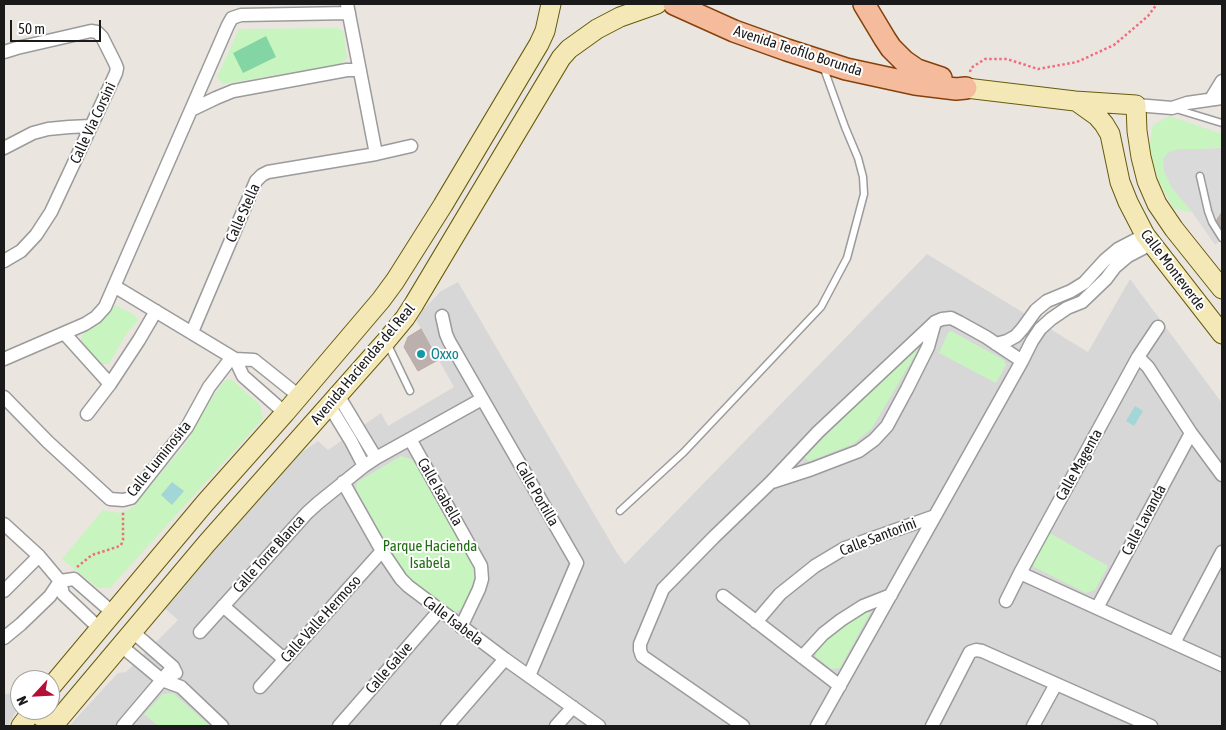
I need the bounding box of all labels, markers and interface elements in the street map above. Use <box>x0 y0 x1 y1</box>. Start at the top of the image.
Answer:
scale bar <box>12 10 104 42</box>
text: 50 m <box>18 20 45 37</box>
street label: Avenida Teofilo Borunda <box>731 22 865 80</box>
street label: Calle Vía Corsini <box>66 79 120 167</box>
street label: Calle Stella <box>222 181 264 245</box>
street label: Calle Monteverde <box>1137 226 1209 314</box>
street label: Avenida Haciendas del Real <box>307 300 419 428</box>
place label: Oxxo <box>431 345 459 363</box>
marker: Oxxo <box>415 348 427 360</box>
street label: Calle Luminosita <box>123 418 195 500</box>
street label: Calle Magenta <box>1052 426 1106 504</box>
street label: Calle Isabella <box>413 455 467 529</box>
street label: Calle Portilla <box>511 458 563 530</box>
street label: Calle Lavanda <box>1118 482 1170 558</box>
street label: Calle Torre Blanca <box>229 511 309 597</box>
street label: Calle Santorini <box>837 514 919 560</box>
park label: Parque Hacienda Isabela <box>383 537 477 572</box>
street label: Calle Valle Hermoso <box>277 572 365 666</box>
street label: Calle Isabela <box>419 592 487 650</box>
street label: Calle Galve <box>362 639 416 697</box>
north arrow <box>10 670 60 720</box>
text: N <box>13 694 31 708</box>

